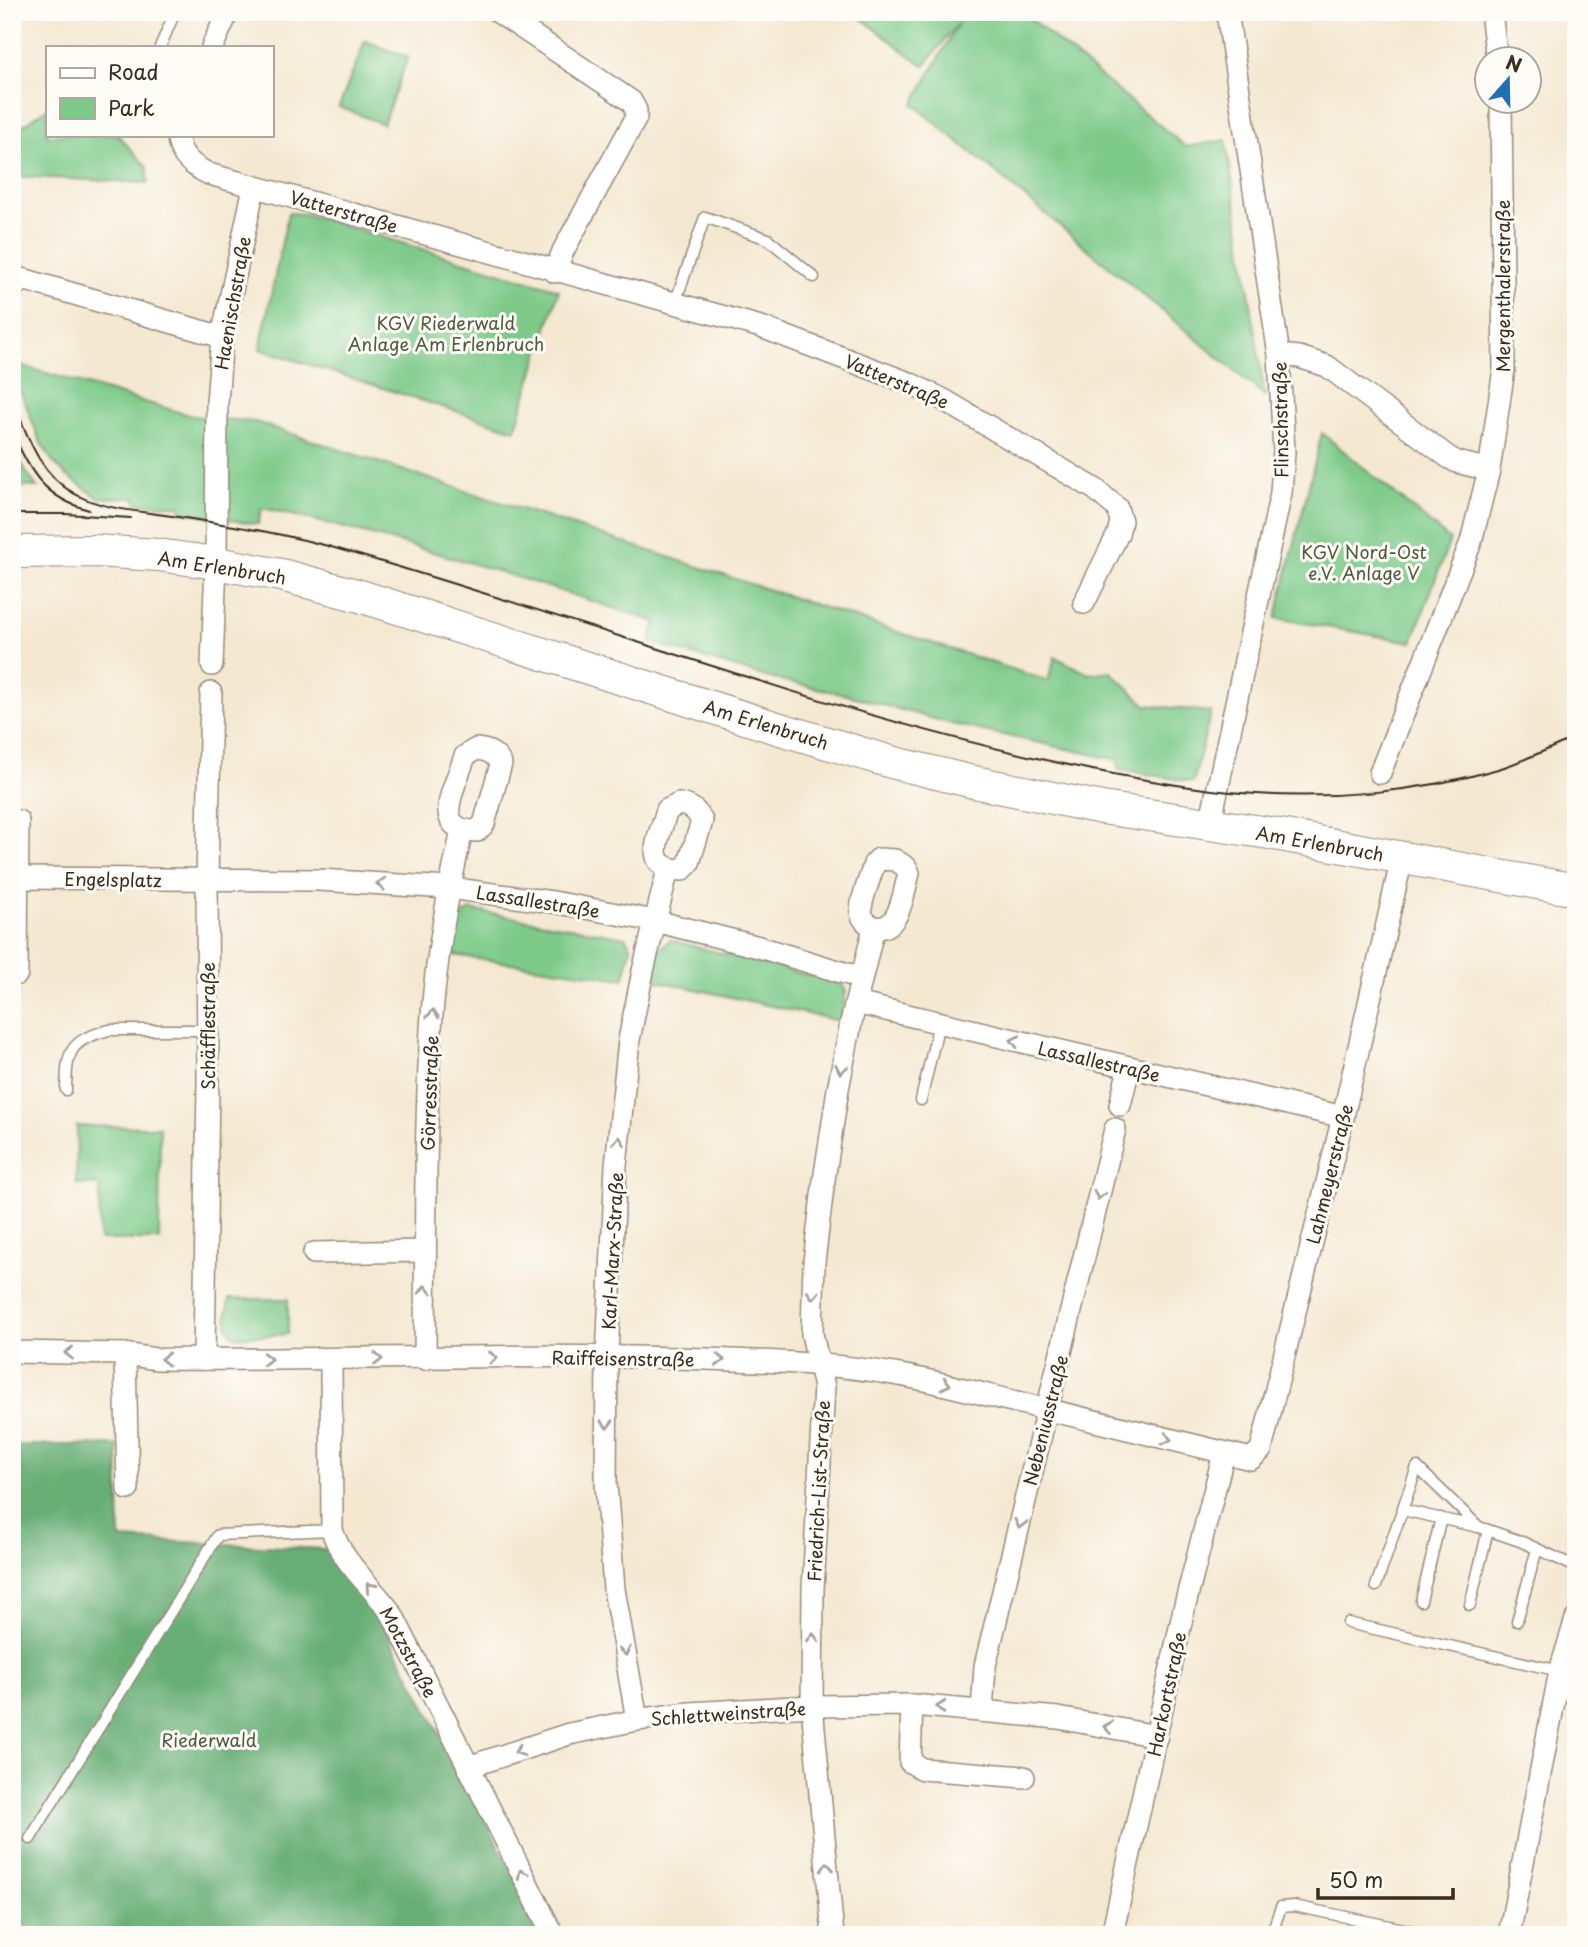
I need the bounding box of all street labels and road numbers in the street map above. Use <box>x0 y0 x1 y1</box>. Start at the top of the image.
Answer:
street label: Vatterstraße <box>287 183 401 239</box>
street label: Mergenthalerstraße <box>1489 200 1516 372</box>
street label: Haenischstraße <box>207 234 257 372</box>
street label: Vatterstraße <box>841 347 953 415</box>
street label: Flinschstraße <box>1265 362 1295 478</box>
street label: Am Erlenbruch <box>156 544 288 590</box>
street label: Am Erlenbruch <box>700 692 832 756</box>
street label: Am Erlenbruch <box>1254 818 1386 868</box>
street label: Engelsplatz <box>64 865 162 893</box>
street label: Lassallestraße <box>474 878 602 924</box>
street label: Schäfflestraße <box>194 962 221 1090</box>
street label: Lassallestraße <box>1035 1034 1163 1088</box>
street label: Görresstraße <box>413 1035 445 1151</box>
street label: Lahmeyerstraße <box>1299 1101 1359 1247</box>
street label: Karl-Marx-Straße <box>594 1172 630 1330</box>
street label: Raiffeisenstraße <box>551 1343 695 1373</box>
street label: Nebeniusstraße <box>1016 1352 1074 1488</box>
street label: Friedrich-List-Straße <box>800 1400 836 1582</box>
street label: Motzstraße <box>374 1602 444 1702</box>
street label: Harkortstraße <box>1140 1629 1192 1759</box>
street label: Schlettweinstraße <box>649 1694 807 1732</box>

